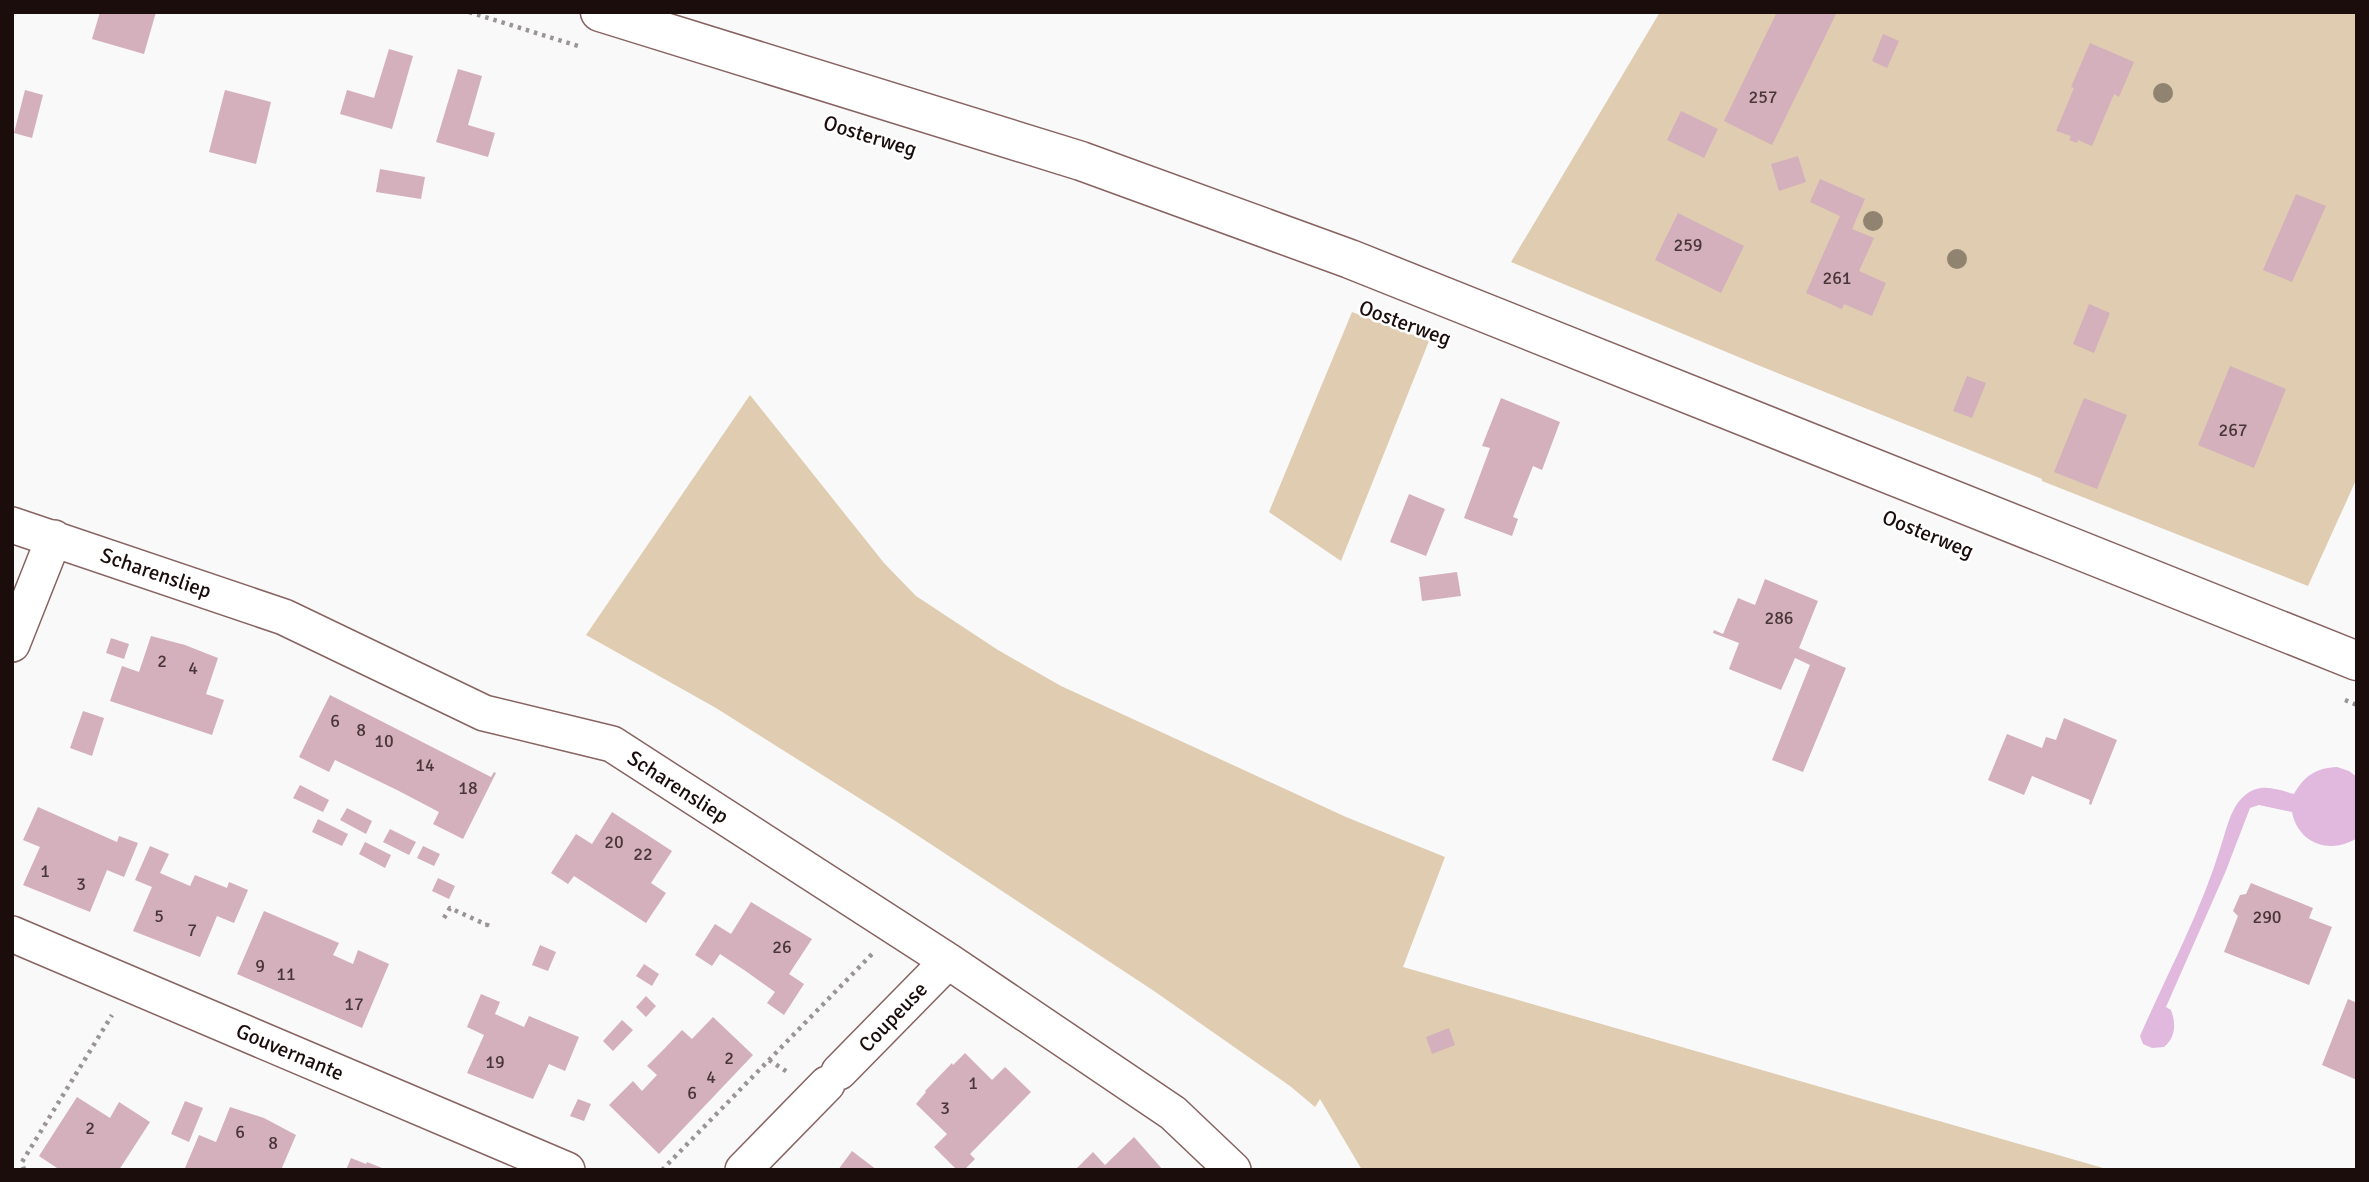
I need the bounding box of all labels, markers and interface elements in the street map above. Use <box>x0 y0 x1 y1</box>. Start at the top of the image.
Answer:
house number: 257 <box>1748 86 1778 108</box>
street label: Oosterweg <box>820 109 920 163</box>
house number: 259 <box>1673 234 1703 256</box>
house number: 261 <box>1822 267 1852 289</box>
street label: Oosterweg <box>1355 294 1455 352</box>
house number: 267 <box>2218 419 2248 441</box>
street label: Oosterweg <box>1879 504 1977 564</box>
street label: Scharensliep <box>97 542 215 604</box>
house number: 286 <box>1764 607 1794 629</box>
house number: 2 <box>157 650 167 672</box>
house number: 4 <box>188 657 198 679</box>
house number: 6 <box>330 710 340 732</box>
house number: 8 <box>356 719 366 741</box>
house number: 10 <box>374 730 394 752</box>
street label: Scharensliep <box>622 745 734 829</box>
house number: 14 <box>415 754 435 776</box>
house number: 18 <box>458 777 478 799</box>
house number: 20 <box>604 831 624 853</box>
house number: 22 <box>633 843 653 865</box>
house number: 1 <box>40 860 50 882</box>
house number: 3 <box>76 873 86 895</box>
house number: 5 <box>154 905 164 927</box>
house number: 290 <box>2252 906 2282 928</box>
house number: 7 <box>187 919 197 941</box>
house number: 26 <box>772 936 792 958</box>
house number: 9 <box>255 955 265 977</box>
house number: 11 <box>276 963 296 985</box>
street label: Coupeuse <box>853 976 933 1058</box>
house number: 17 <box>344 993 364 1015</box>
street label: Gouvernante <box>232 1018 348 1086</box>
house number: 2 <box>724 1047 734 1069</box>
house number: 19 <box>485 1051 505 1073</box>
house number: 4 <box>706 1066 716 1088</box>
house number: 1 <box>968 1072 978 1094</box>
house number: 6 <box>687 1082 697 1104</box>
house number: 3 <box>940 1097 950 1119</box>
house number: 2 <box>85 1117 95 1139</box>
house number: 6 <box>235 1121 245 1143</box>
house number: 8 <box>268 1132 278 1154</box>

